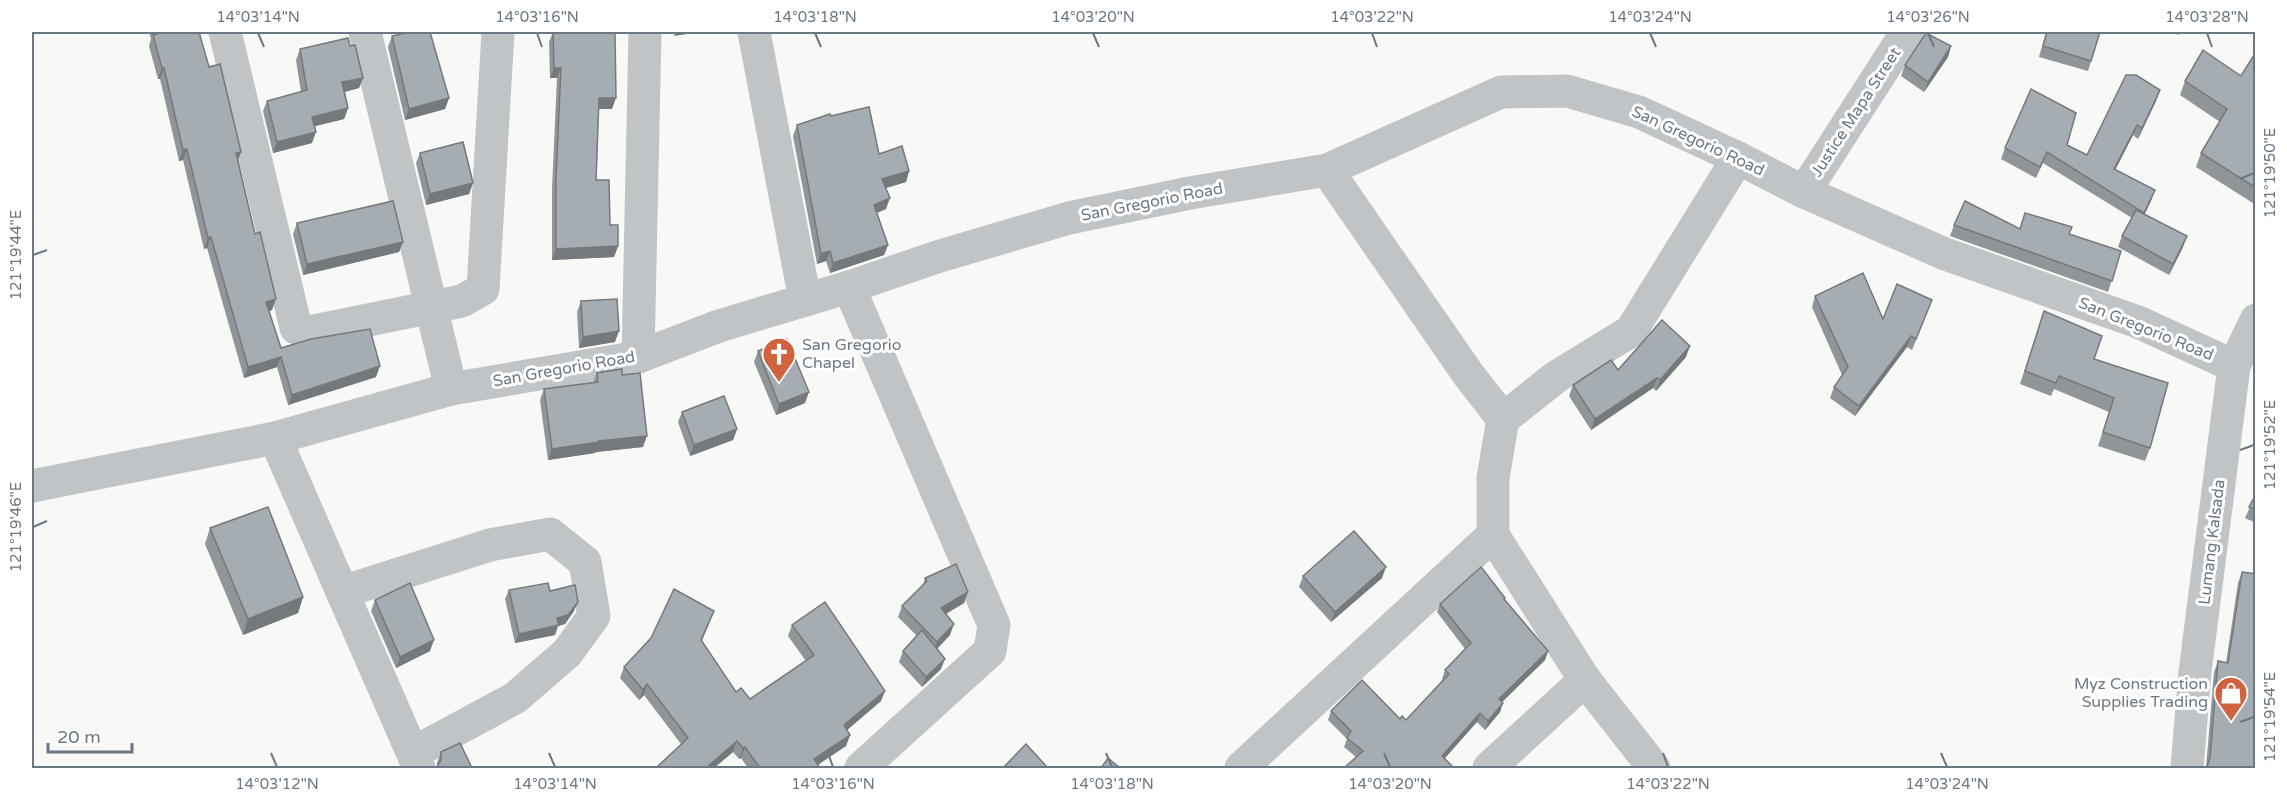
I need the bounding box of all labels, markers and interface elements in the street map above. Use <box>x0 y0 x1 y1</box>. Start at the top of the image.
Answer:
text: 14°03'14"N <box>216 8 300 26</box>
text: 14°03'16"N <box>495 8 579 26</box>
text: 14°03'18"N <box>773 8 857 26</box>
text: 14°03'20"N <box>1051 8 1135 26</box>
text: 14°03'22"N <box>1330 8 1414 26</box>
text: 14°03'24"N <box>1608 8 1692 26</box>
text: 14°03'26"N <box>1886 8 1970 26</box>
text: 14°03'28"N <box>2165 8 2249 26</box>
street label: Justice Mapa Street <box>1807 44 1905 180</box>
street label: San Gregorio Road <box>1629 102 1767 180</box>
text: 121°19'50"E <box>2261 128 2279 218</box>
street label: San Gregorio Road <box>1079 178 1225 226</box>
text: 121°19'44"E <box>7 210 25 300</box>
street label: San Gregorio Road <box>2076 293 2216 365</box>
place label: San Gregorio Chapel <box>802 335 901 373</box>
church icon: San Gregorio Chapel <box>761 336 797 383</box>
street label: San Gregorio Road <box>491 347 637 391</box>
text: 121°19'52"E <box>2261 400 2279 490</box>
street label: Lumang Kalsada <box>2194 478 2230 606</box>
text: 121°19'46"E <box>7 482 25 572</box>
text: 121°19'54"E <box>2261 672 2279 762</box>
place label: Myz Construction Supplies Trading <box>2074 674 2208 712</box>
shop icon: Myz Construction Supplies Trading <box>2213 675 2249 722</box>
scale bar <box>48 716 132 754</box>
text: 20 m <box>57 726 101 748</box>
text: 14°03'12"N <box>235 775 319 793</box>
text: 14°03'14"N <box>513 775 597 793</box>
text: 14°03'16"N <box>791 775 875 793</box>
text: 14°03'18"N <box>1070 775 1154 793</box>
text: 14°03'20"N <box>1348 775 1432 793</box>
text: 14°03'22"N <box>1626 775 1710 793</box>
text: 14°03'24"N <box>1905 775 1989 793</box>

